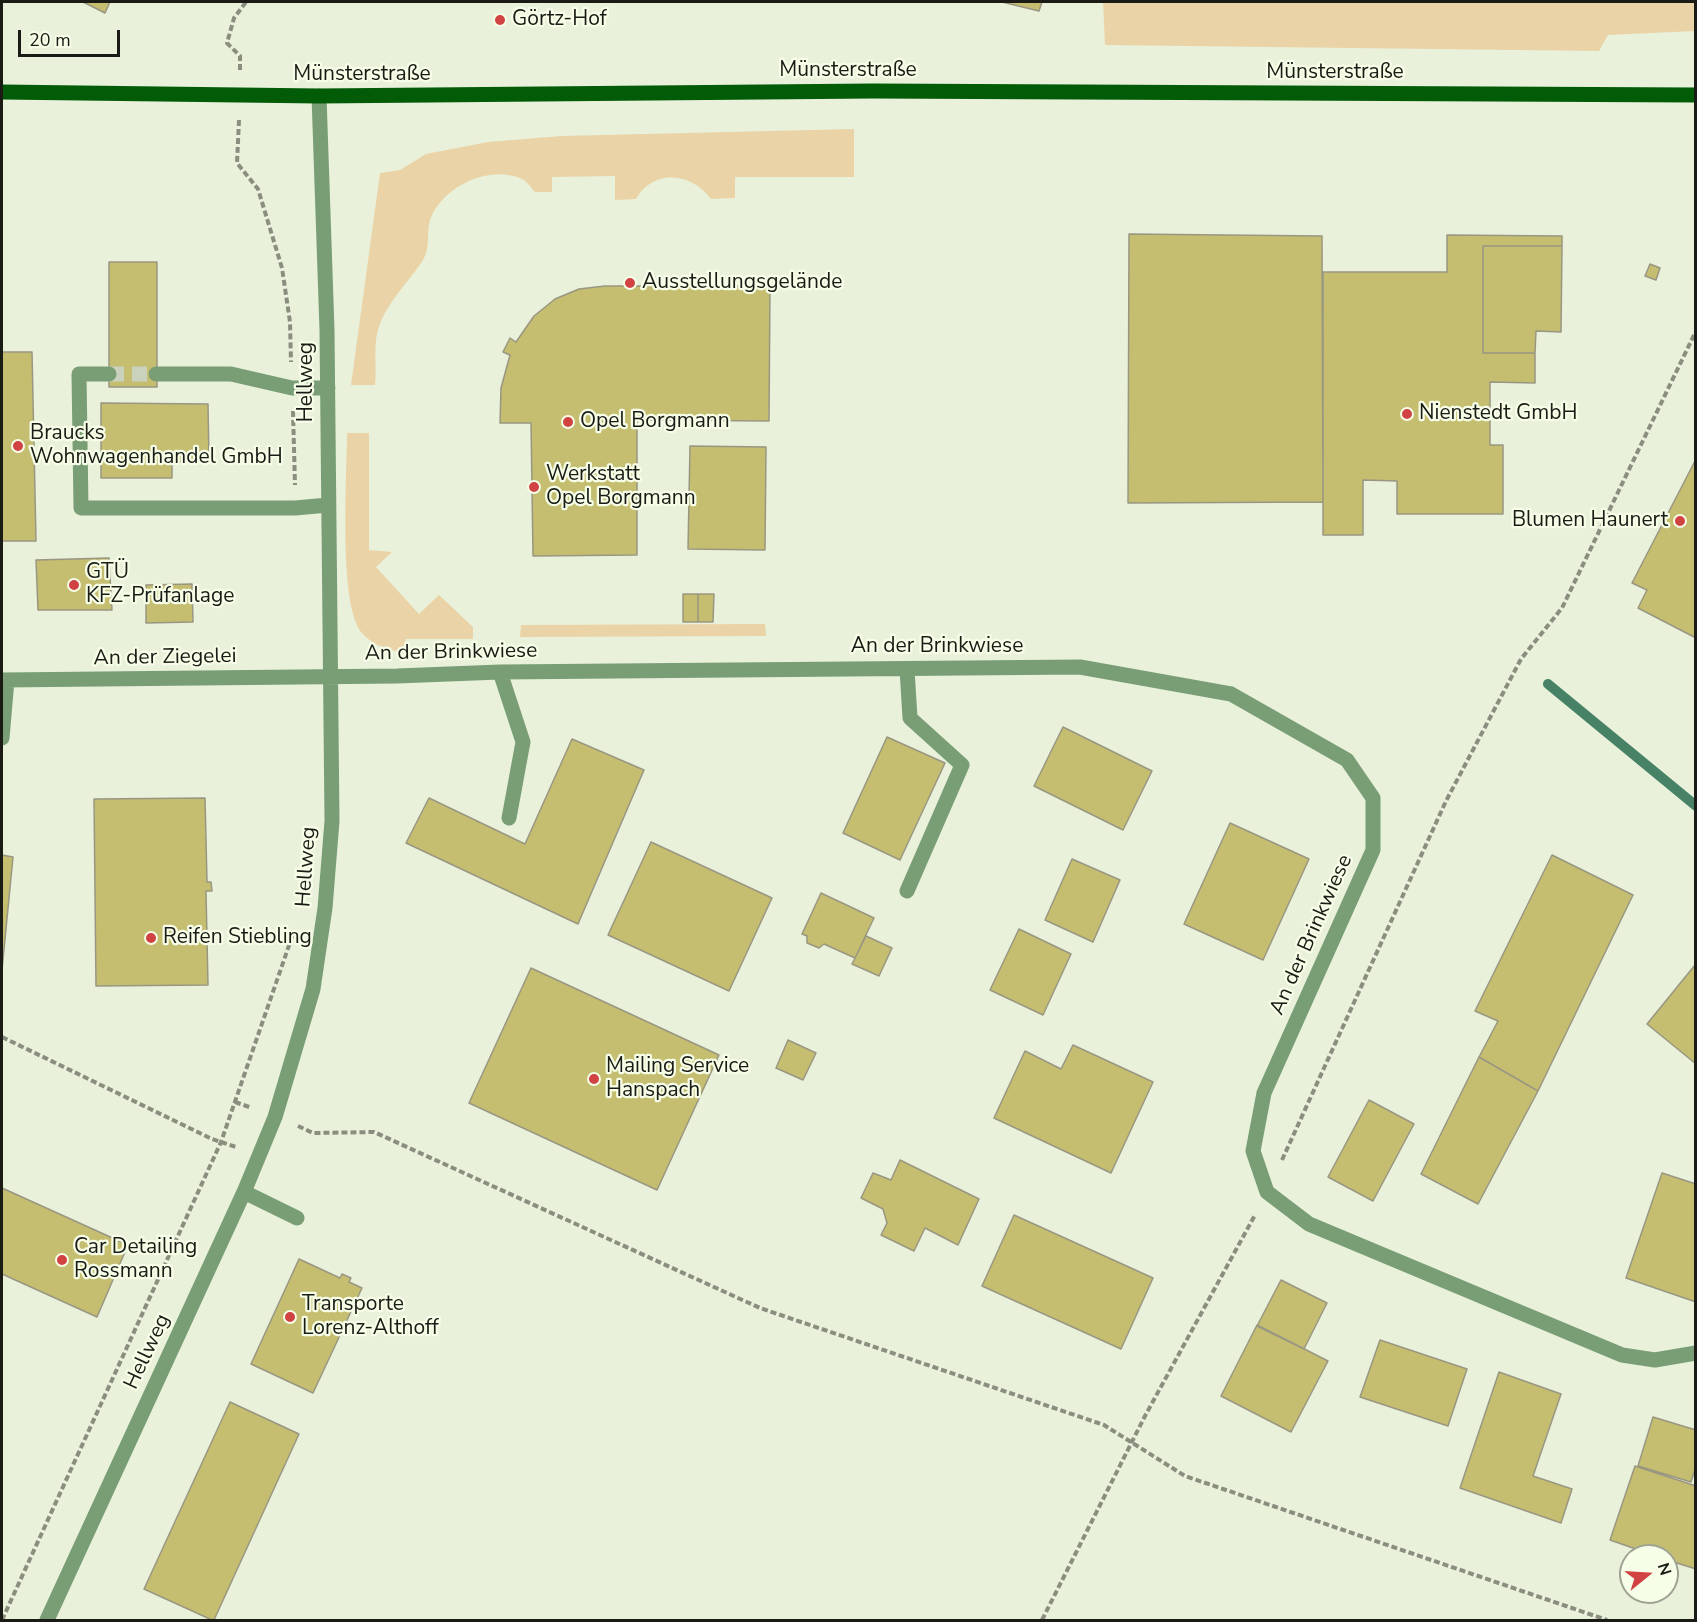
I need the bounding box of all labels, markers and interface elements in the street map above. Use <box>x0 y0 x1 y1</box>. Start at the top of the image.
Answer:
place label: Görtz-Hof <box>512 7 607 33</box>
marker: Görtz-Hof <box>493 13 507 27</box>
scale bar <box>21 18 123 56</box>
text: 20 m <box>29 28 71 52</box>
street label: Münsterstraße <box>779 58 917 84</box>
street label: Münsterstraße <box>1266 60 1404 86</box>
street label: Münsterstraße <box>293 62 431 88</box>
place label: Ausstellungsgelände <box>642 270 842 296</box>
marker: Ausstellungsgelände <box>623 276 637 290</box>
street label: Hellweg <box>294 342 320 422</box>
place label: Nienstedt GmbH <box>1419 401 1577 427</box>
marker: Nienstedt GmbH <box>1400 407 1414 421</box>
place label: Opel Borgmann <box>580 409 730 435</box>
marker: Opel Borgmann <box>561 415 575 429</box>
place label: Braucks Wohnwagenhandel GmbH <box>30 421 283 471</box>
marker: Braucks Wohnwagenhandel GmbH <box>11 439 25 453</box>
place label: Werkstatt Opel Borgmann <box>546 462 696 512</box>
marker: Werkstatt Opel Borgmann <box>527 480 541 494</box>
place label: Blumen Haunert <box>1512 508 1668 534</box>
marker: Blumen Haunert <box>1673 514 1687 528</box>
place label: GTÜ KFZ-Prüfanlage <box>86 560 234 610</box>
marker: GTÜ KFZ-Prüfanlage <box>67 578 81 592</box>
street label: An der Brinkwiese <box>851 634 1023 660</box>
street label: An der Brinkwiese <box>364 639 538 667</box>
street label: An der Ziegelei <box>93 644 237 672</box>
street label: Hellweg <box>292 826 322 908</box>
street label: An der Brinkwiese <box>1265 851 1359 1019</box>
place label: Reifen Stiebling <box>163 925 312 951</box>
marker: Reifen Stiebling <box>144 931 158 945</box>
place label: Mailing Service Hanspach <box>606 1054 749 1104</box>
marker: Mailing Service Hanspach <box>587 1072 601 1086</box>
place label: Car Detailing Rossmann <box>74 1235 197 1285</box>
marker: Car Detailing Rossmann <box>55 1253 69 1267</box>
place label: Transporte Lorenz-Althoff <box>302 1292 439 1342</box>
street label: Hellweg <box>120 1310 176 1394</box>
marker: Transporte Lorenz-Althoff <box>283 1310 297 1324</box>
north arrow <box>1619 1544 1679 1604</box>
text: N <box>1652 1560 1677 1578</box>

